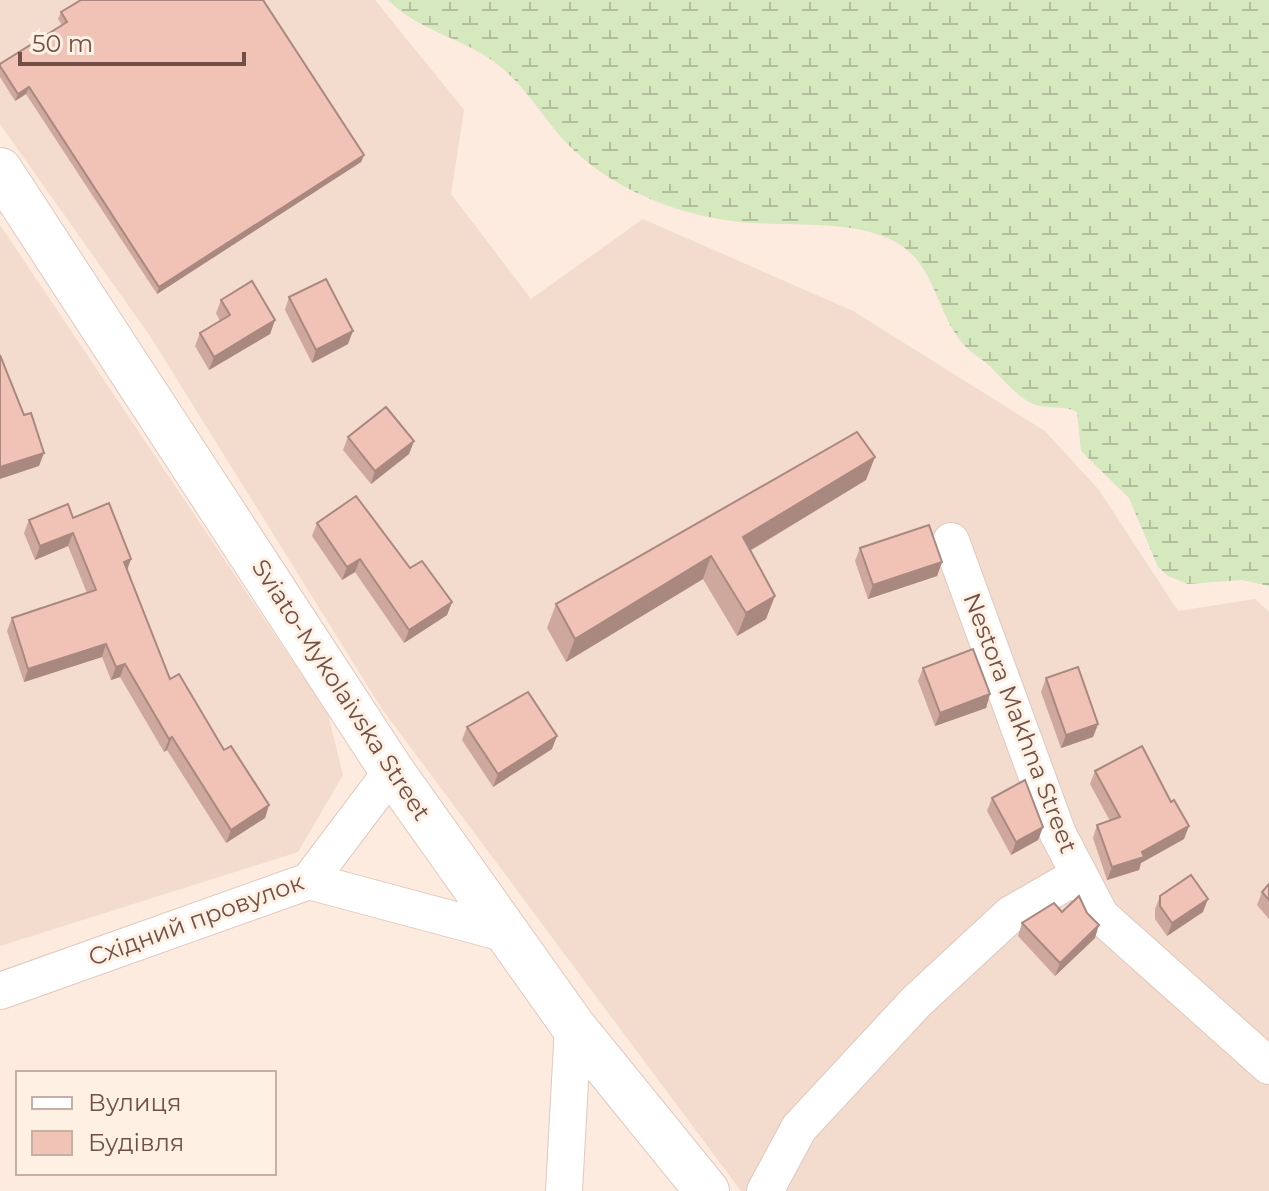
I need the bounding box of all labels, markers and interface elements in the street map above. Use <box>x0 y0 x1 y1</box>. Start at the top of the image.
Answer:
scale bar <box>20 16 244 66</box>
text: 50 m <box>32 29 93 58</box>
street label: Sviato-Mykolaivska Street <box>246 554 437 826</box>
street label: Nestora Makhna Street <box>957 589 1084 857</box>
street label: Східний провулок <box>84 867 307 972</box>
legend <box>16 1071 276 1175</box>
text: Вулиця <box>88 1088 181 1117</box>
text: Будівля <box>88 1128 184 1157</box>

